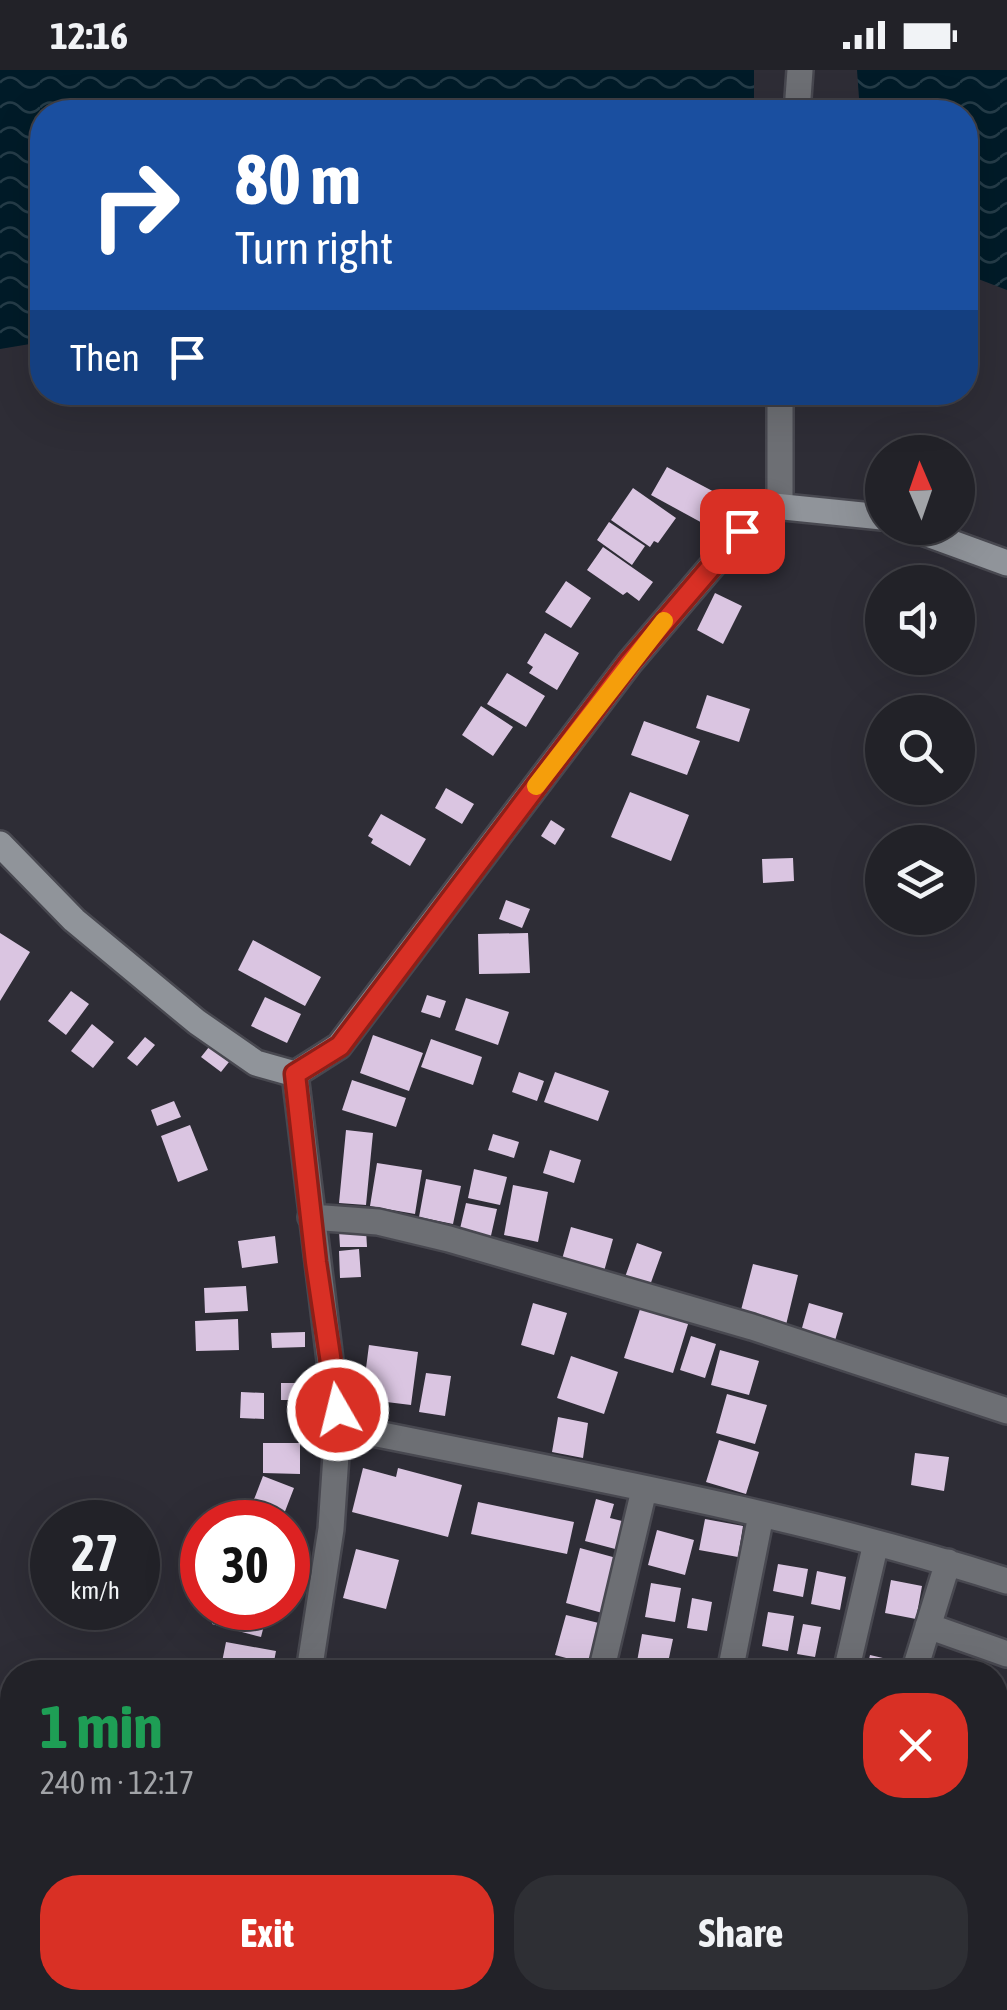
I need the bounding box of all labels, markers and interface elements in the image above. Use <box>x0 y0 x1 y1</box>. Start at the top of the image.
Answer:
text: 12:16 <box>50 14 128 57</box>
text: 80 m <box>235 139 361 219</box>
icon: right <box>70 140 200 270</box>
text: Turn right <box>235 222 393 274</box>
icon: arrive <box>160 330 215 385</box>
text: Then <box>70 336 140 379</box>
north arrow <box>865 435 975 545</box>
map controls <box>865 435 975 935</box>
pin <box>700 489 785 574</box>
icon: arrive <box>715 504 770 559</box>
button: sound <box>865 565 975 675</box>
button: search <box>865 695 975 805</box>
button: layers <box>865 825 975 935</box>
position arrow <box>286 1358 390 1462</box>
speed limit sign: 30 <box>180 1500 310 1630</box>
text: 27 <box>71 1524 118 1582</box>
text: km/h <box>70 1576 120 1604</box>
text: 1 min <box>40 1692 163 1761</box>
button: close <box>863 1693 968 1798</box>
text: 240 m · 12:17 <box>40 1764 194 1801</box>
button: Exit <box>40 1875 494 1990</box>
button: Share <box>514 1875 968 1990</box>

